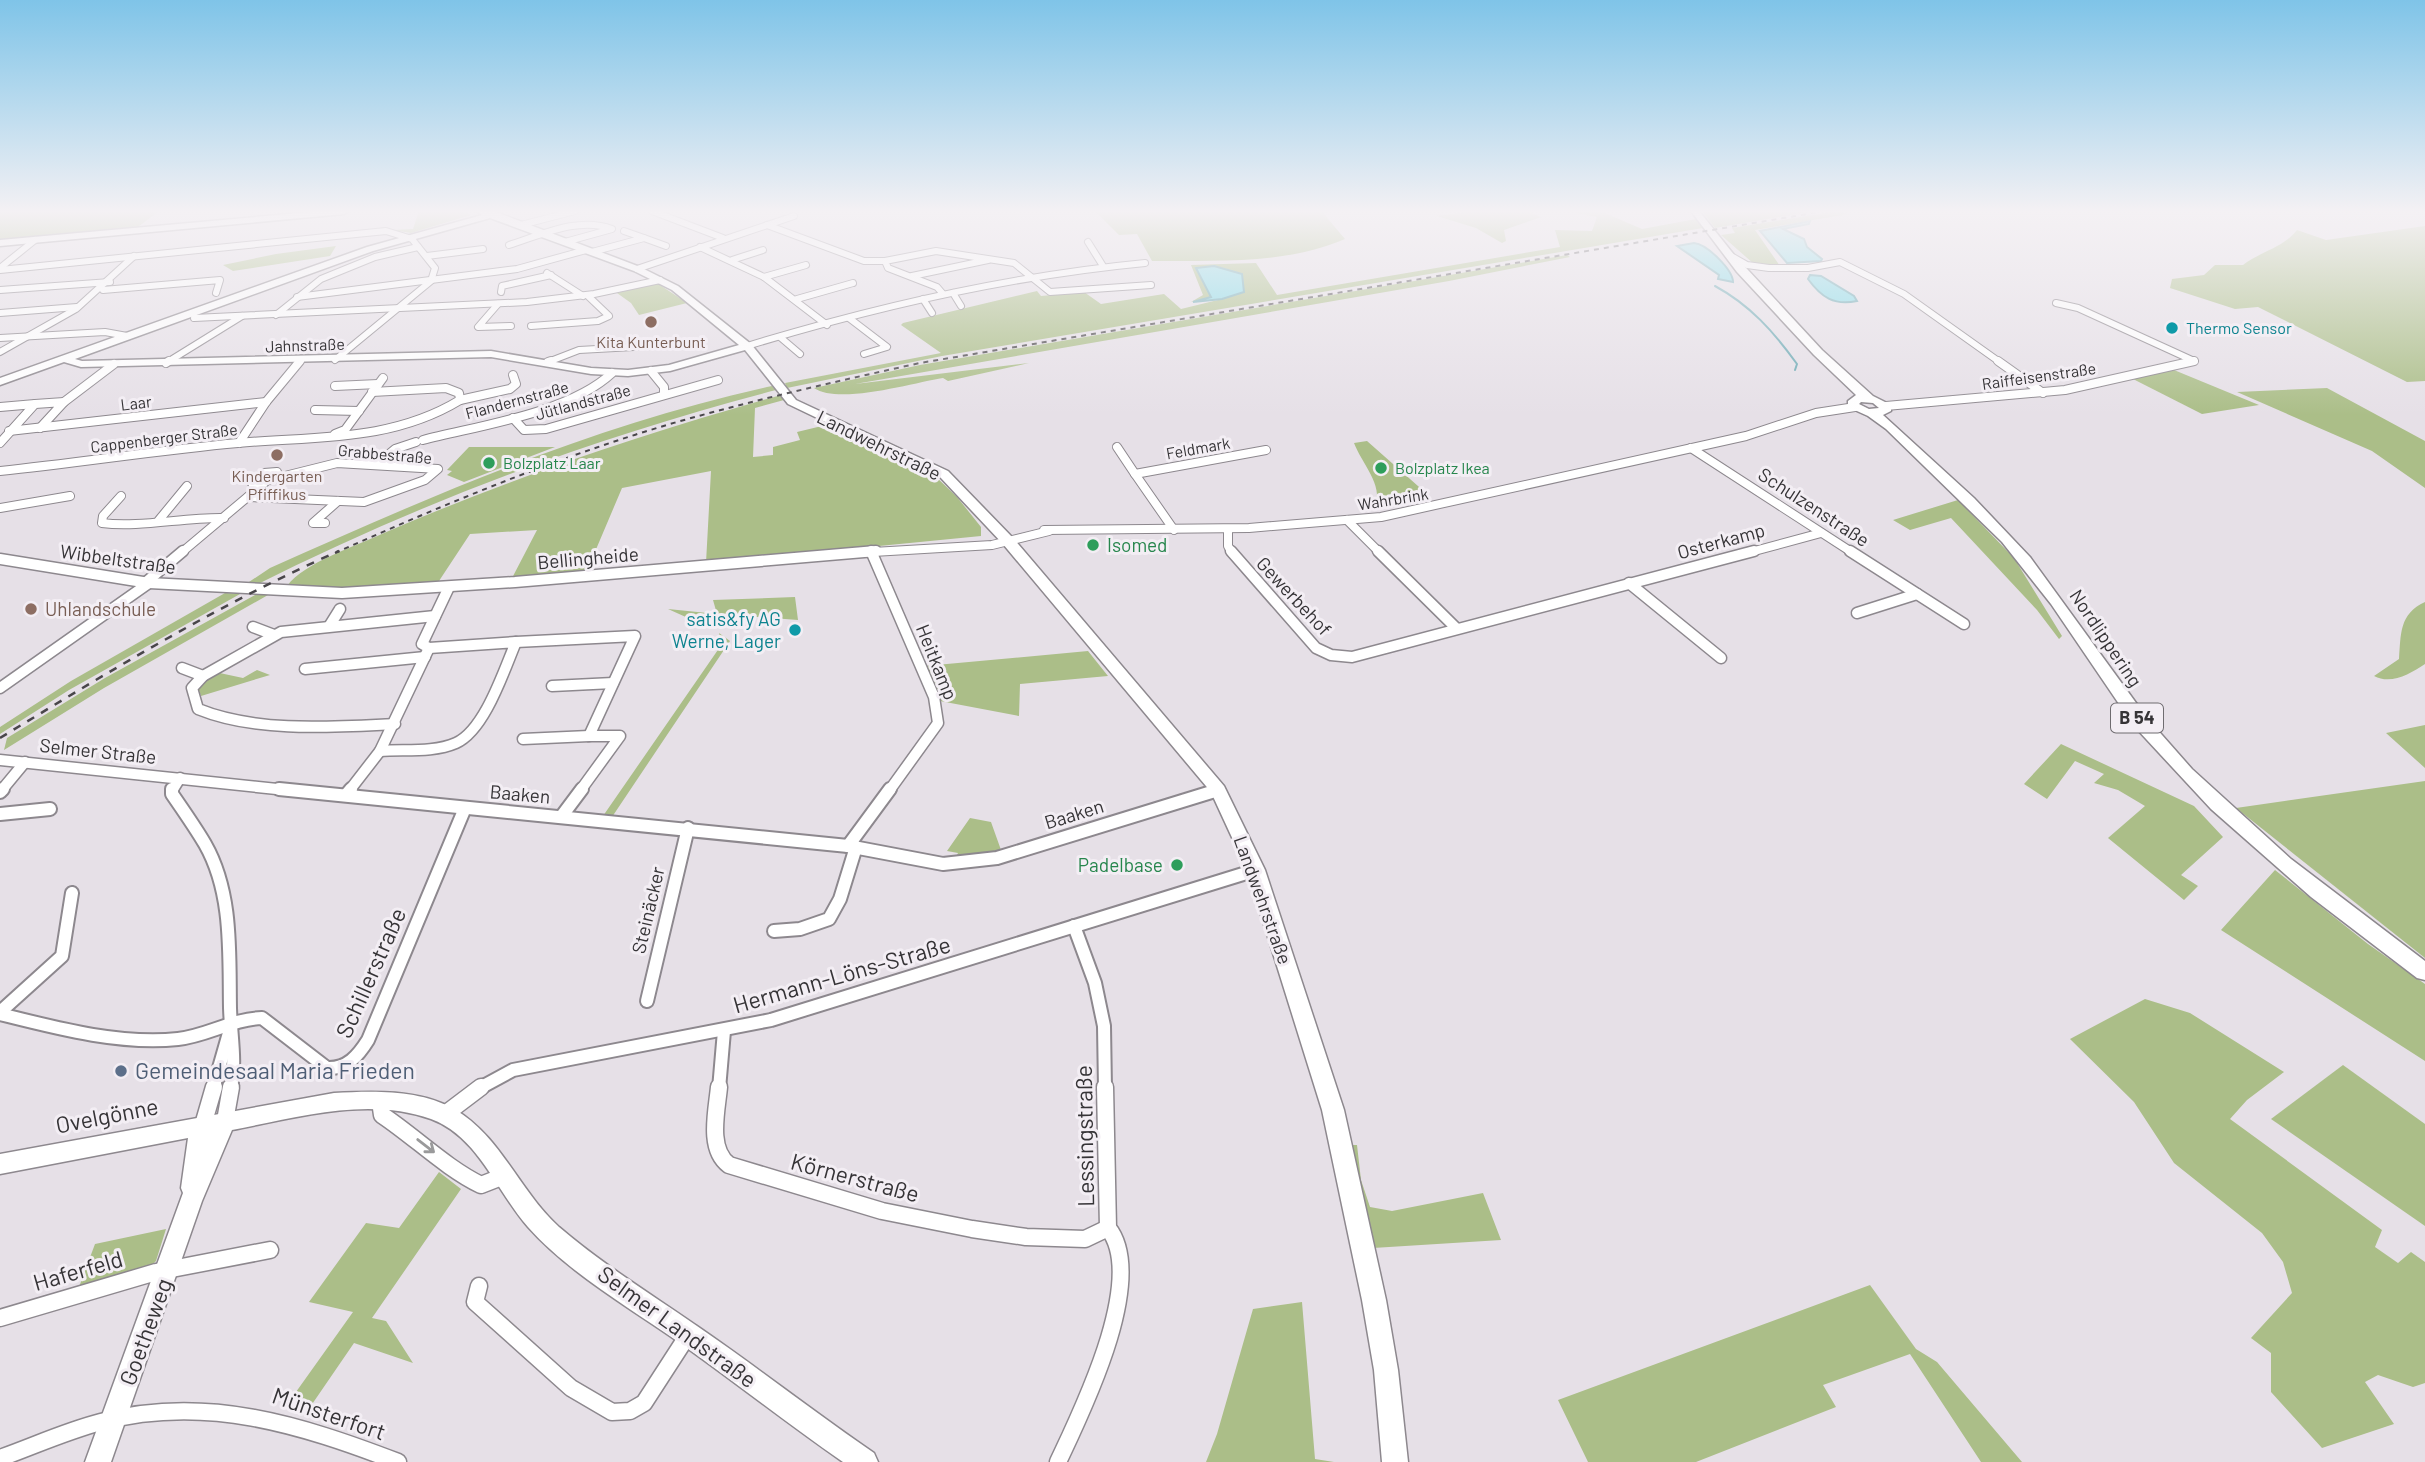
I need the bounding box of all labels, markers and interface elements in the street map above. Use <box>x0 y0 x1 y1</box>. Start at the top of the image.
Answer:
marker: Kita Kunterbunt <box>643 314 659 330</box>
place label: Thermo Sensor <box>2186 318 2292 337</box>
marker: Thermo Sensor <box>2164 320 2180 336</box>
place label: Kita Kunterbunt <box>596 332 706 351</box>
street label: Jahnstraße <box>265 334 345 355</box>
street label: Raiffeisenstraße <box>1981 358 2097 393</box>
street label: Flandernstraße <box>463 377 571 422</box>
street label: Jütlandstraße <box>533 380 633 423</box>
street label: Laar <box>119 391 153 414</box>
street label: Landwehrstraße <box>814 405 945 484</box>
street label: Cappenberger Straße <box>89 419 239 456</box>
street label: Feldmark <box>1164 433 1231 462</box>
street label: Grabbestraße <box>337 440 433 467</box>
marker: Kindergarten Pfiffikus <box>269 447 285 463</box>
place label: Bolzplatz Laar <box>503 453 601 472</box>
marker: Bolzplatz Laar <box>481 455 497 471</box>
place label: Bolzplatz Ikea <box>1395 458 1490 477</box>
marker: Bolzplatz Ikea <box>1373 460 1389 476</box>
street label: Schulzenstraße <box>1754 462 1874 551</box>
place label: Kindergarten Pfiffikus <box>232 466 322 503</box>
street label: Wahrbrink <box>1356 484 1430 513</box>
street label: Osterkamp <box>1674 518 1767 563</box>
place label: Isomed <box>1107 533 1168 556</box>
marker: Isomed <box>1085 537 1101 553</box>
street label: Wibbeltstraße <box>59 539 178 578</box>
street label: Bellingheide <box>536 542 640 573</box>
street label: Gewerbehof <box>1252 551 1337 640</box>
street label: Nordlippering <box>2065 585 2147 691</box>
place label: Uhlandschule <box>45 597 156 620</box>
marker: Uhlandschule <box>23 601 39 617</box>
place label: satis&fy AG Werne, Lager <box>672 607 781 652</box>
street label: Heitkamp <box>912 621 963 703</box>
marker: satis&fy AG Werne, Lager <box>787 622 803 638</box>
road number: B 54 <box>2111 704 2163 732</box>
street label: Selmer Straße <box>39 733 158 768</box>
street label: Baaken <box>489 779 551 808</box>
street label: Baaken <box>1041 794 1106 833</box>
street label: Landwehrstraße <box>1230 833 1297 967</box>
place label: Padelbase <box>1078 853 1163 876</box>
marker: Padelbase <box>1169 857 1185 873</box>
street label: Steinäcker <box>626 864 669 956</box>
street label: Schillerstraße <box>329 903 411 1042</box>
street label: Hermann-Löns-Straße <box>730 930 954 1019</box>
place label: Gemeindesaal Maria Frieden <box>135 1056 415 1084</box>
marker: Gemeindesaal Maria Frieden <box>113 1063 129 1079</box>
street label: Lessingstraße <box>1069 1065 1099 1207</box>
street label: Ovelgönne <box>53 1091 160 1139</box>
one-way arrow <box>416 1138 435 1153</box>
street label: Körnerstraße <box>788 1146 923 1208</box>
street label: Haferfeld <box>30 1244 126 1296</box>
street label: Selmer Landstraße <box>593 1259 762 1393</box>
street label: Goetheweg <box>113 1274 177 1389</box>
street label: Münsterfort <box>269 1381 390 1445</box>

